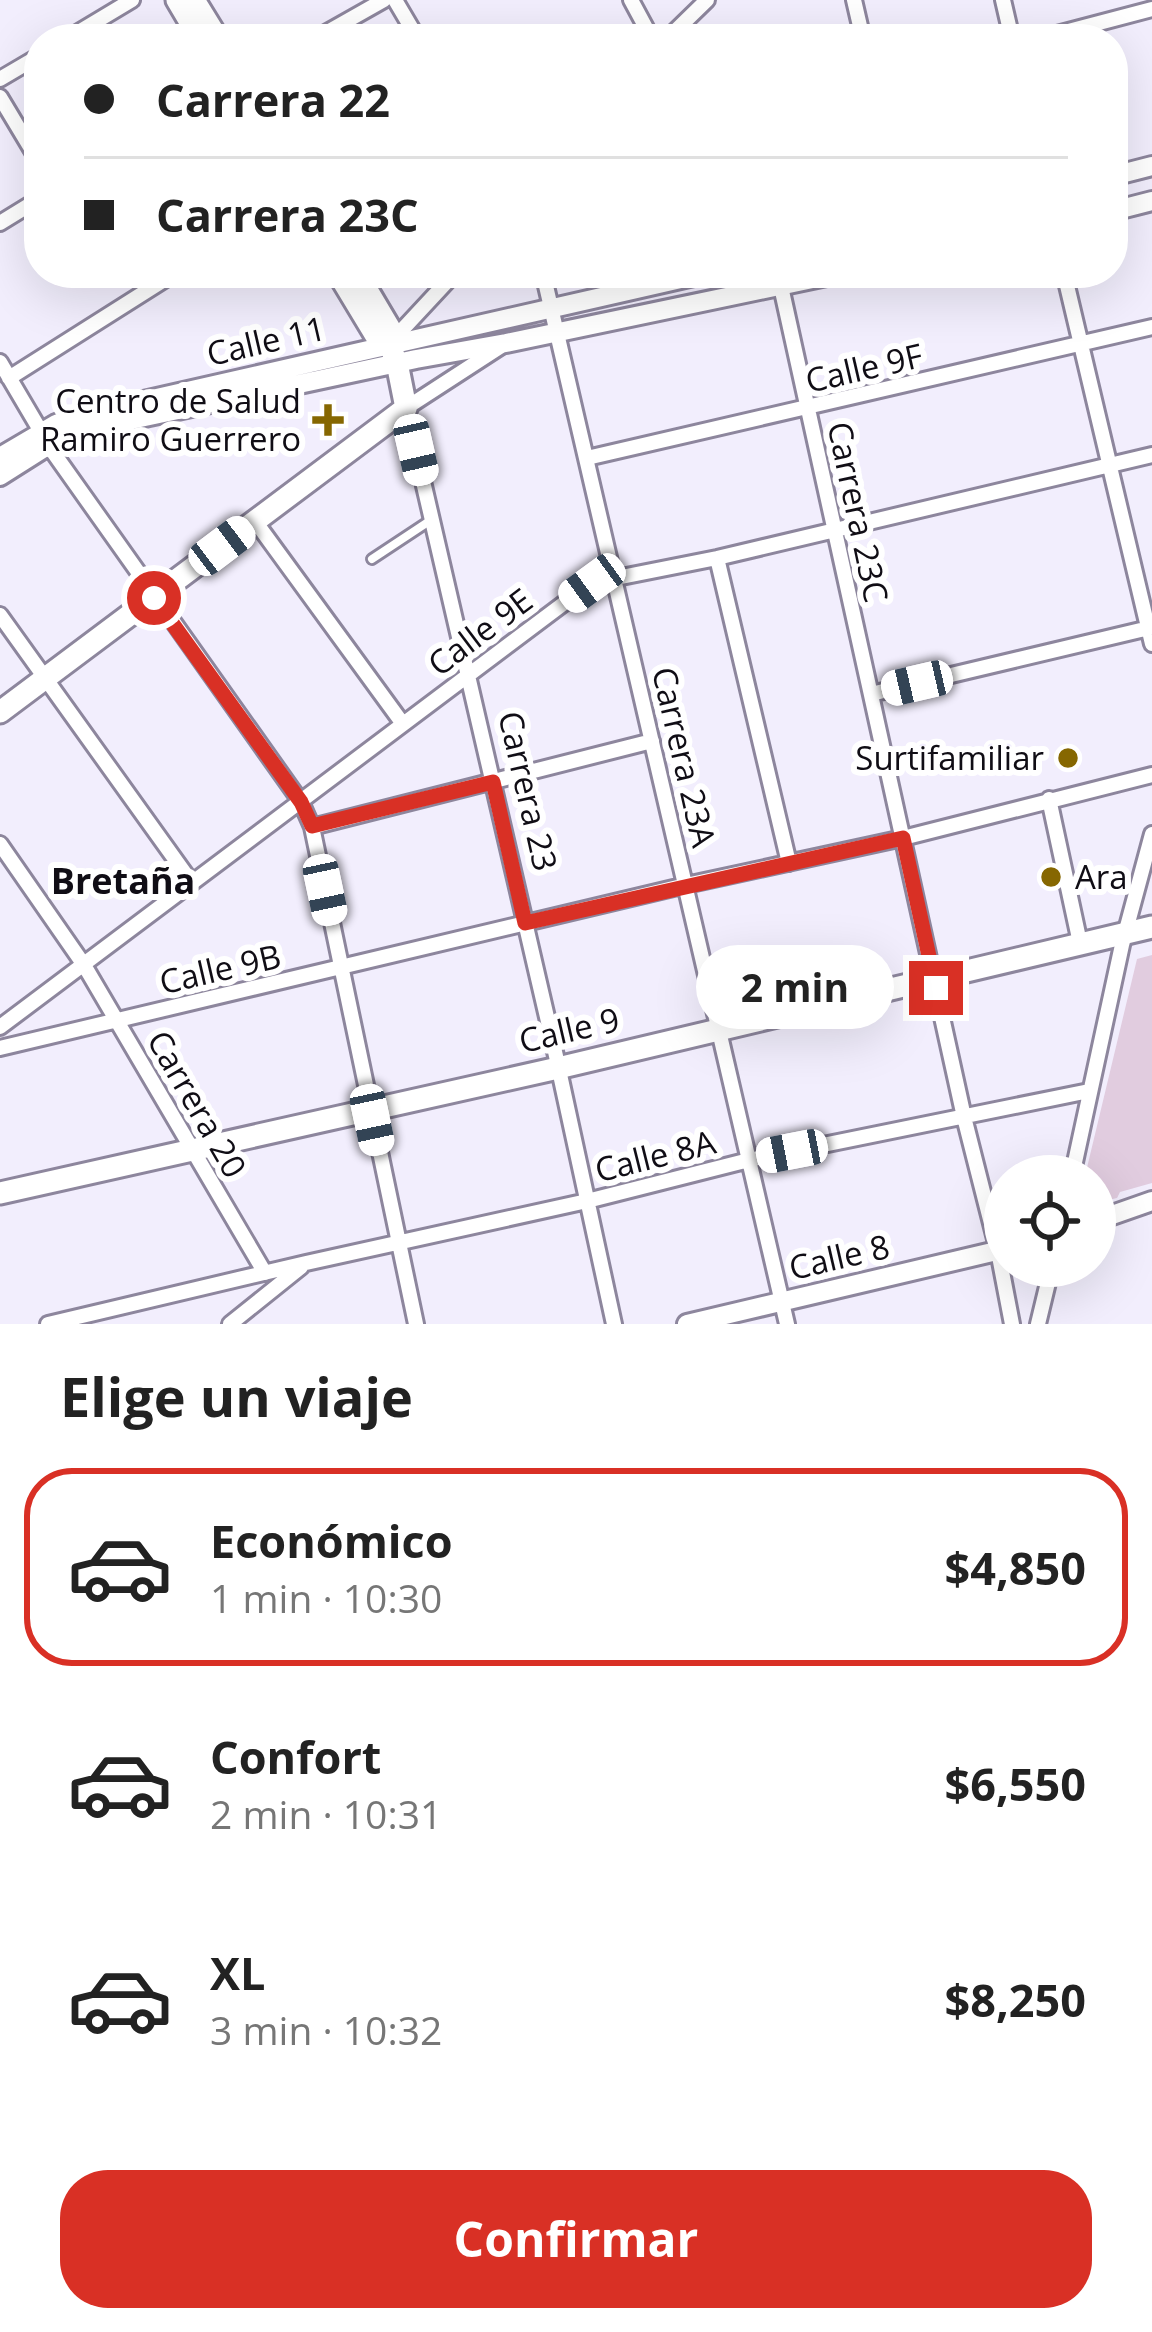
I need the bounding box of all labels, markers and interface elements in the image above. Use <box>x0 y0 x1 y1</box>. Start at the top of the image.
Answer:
text: Carrera 22 <box>156 69 390 130</box>
text: Carrera 23C <box>156 184 419 245</box>
street label: Calle 11 <box>202 305 330 376</box>
street label: Calle 9F <box>801 332 927 403</box>
place label: Centro de Salud Ramiro Guerrero <box>40 378 301 461</box>
marker: Centro de Salud Ramiro Guerrero <box>312 404 344 436</box>
car <box>390 411 442 489</box>
street label: Carrera 23C <box>817 417 900 606</box>
car <box>182 510 262 582</box>
car <box>552 547 632 619</box>
route start <box>127 571 181 625</box>
street label: Calle 9E <box>418 577 541 686</box>
car <box>878 657 956 709</box>
street label: Carrera 23A <box>642 662 727 852</box>
street label: Carrera 23 <box>488 707 569 875</box>
place label: Surtifamiliar <box>855 735 1044 780</box>
marker: Surtifamiliar <box>1055 745 1081 771</box>
car <box>300 851 350 929</box>
place label: Ara <box>1075 854 1128 899</box>
district label: Bretaña <box>51 856 195 905</box>
marker: Ara <box>1038 864 1064 890</box>
street label: Calle 9B <box>155 933 285 1004</box>
callout: 2 min <box>696 946 894 1030</box>
text: 2 min <box>741 960 849 1013</box>
route end <box>909 961 963 1015</box>
street label: Calle 9 <box>514 996 624 1063</box>
street label: Carrera 20 <box>137 1022 258 1185</box>
car <box>347 1081 397 1159</box>
street label: Calle 8A <box>590 1119 720 1192</box>
car <box>753 1126 831 1176</box>
map controls <box>984 1155 1116 1287</box>
button: locate <box>984 1155 1116 1287</box>
street label: Calle 8 <box>784 1223 894 1290</box>
text: Elige un viaje <box>60 1359 413 1433</box>
text: Económico <box>210 1510 453 1571</box>
icon: car <box>66 1513 174 1621</box>
text: $4,850 <box>945 1537 1086 1598</box>
text: 1 min · 10:30 <box>210 1571 442 1624</box>
text: Confort <box>210 1726 381 1787</box>
icon: car <box>66 1729 174 1837</box>
text: $6,550 <box>945 1753 1086 1814</box>
text: 2 min · 10:31 <box>210 1787 442 1840</box>
text: XL <box>210 1942 265 2003</box>
icon: car <box>66 1945 174 2053</box>
text: $8,250 <box>945 1969 1086 2030</box>
text: 3 min · 10:32 <box>210 2003 442 2056</box>
button: Confirmar <box>60 2170 1092 2308</box>

